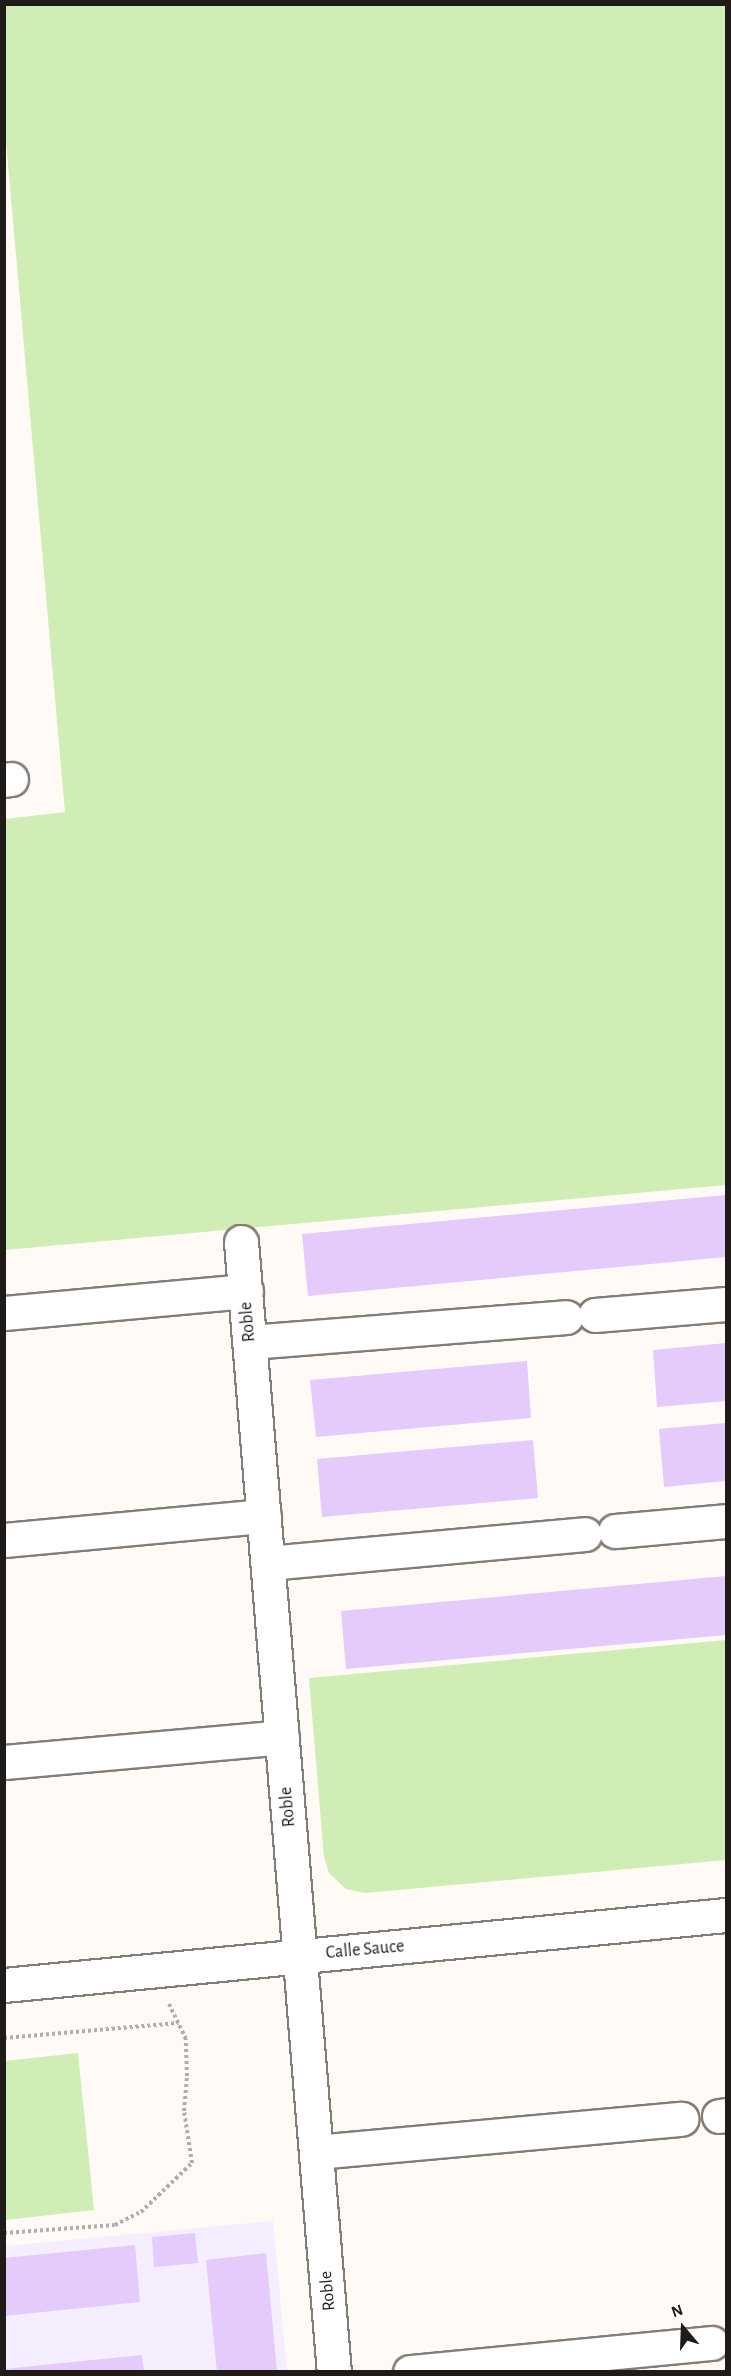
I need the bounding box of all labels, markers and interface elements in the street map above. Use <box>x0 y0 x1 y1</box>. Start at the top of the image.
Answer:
street label: Roble <box>235 1301 261 1343</box>
street label: Roble <box>275 1786 301 1828</box>
street label: Calle Sauce <box>325 1936 405 1964</box>
street label: Roble <box>315 2270 341 2312</box>
north arrow <box>653 2298 713 2358</box>
text: N <box>669 2302 685 2320</box>

